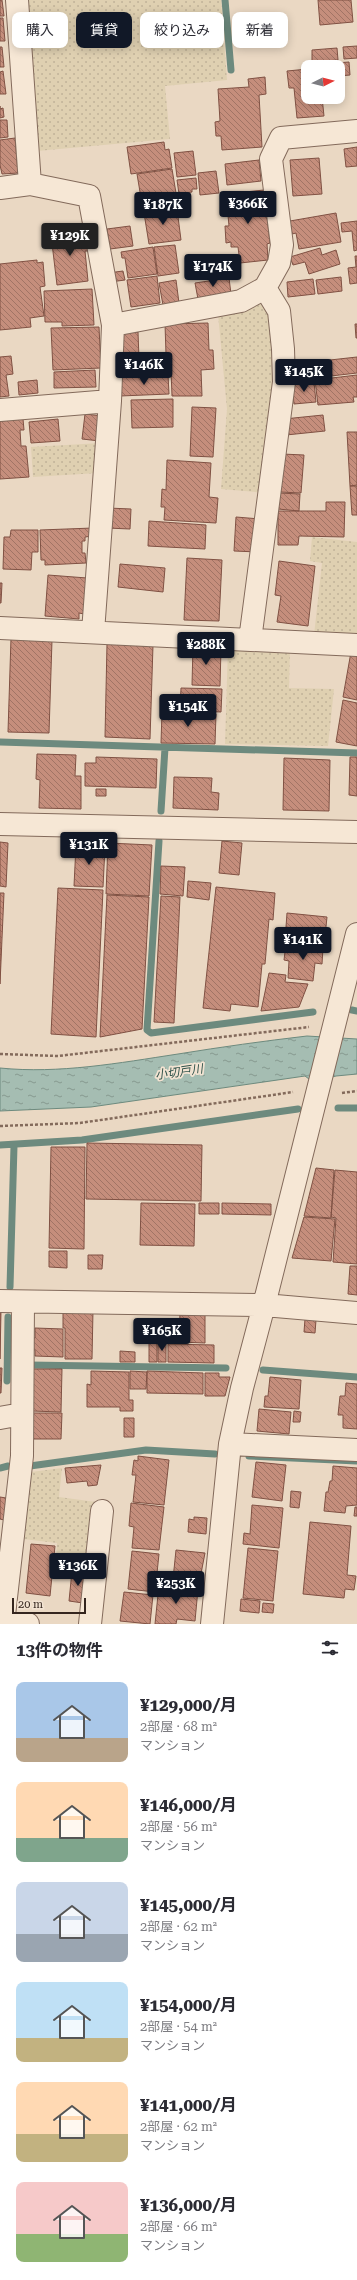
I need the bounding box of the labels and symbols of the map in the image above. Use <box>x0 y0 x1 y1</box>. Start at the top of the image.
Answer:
north arrow <box>301 60 345 104</box>
pin: ¥366K <box>220 191 276 225</box>
pin: ¥187K <box>135 192 191 226</box>
pin: ¥129K <box>42 223 98 257</box>
pin: ¥174K <box>185 254 241 288</box>
pin: ¥146K <box>116 352 172 386</box>
pin: ¥145K <box>276 359 332 393</box>
pin: ¥288K <box>178 632 234 666</box>
pin: ¥154K <box>160 694 216 728</box>
pin: ¥131K <box>61 832 117 866</box>
pin: ¥141K <box>275 927 331 961</box>
water label: 小切戸川 <box>154 1061 206 1082</box>
pin: ¥165K <box>134 1318 190 1352</box>
pin: ¥136K <box>50 1553 106 1587</box>
pin: ¥253K <box>148 1571 204 1605</box>
scale bar <box>12 1596 86 1615</box>

